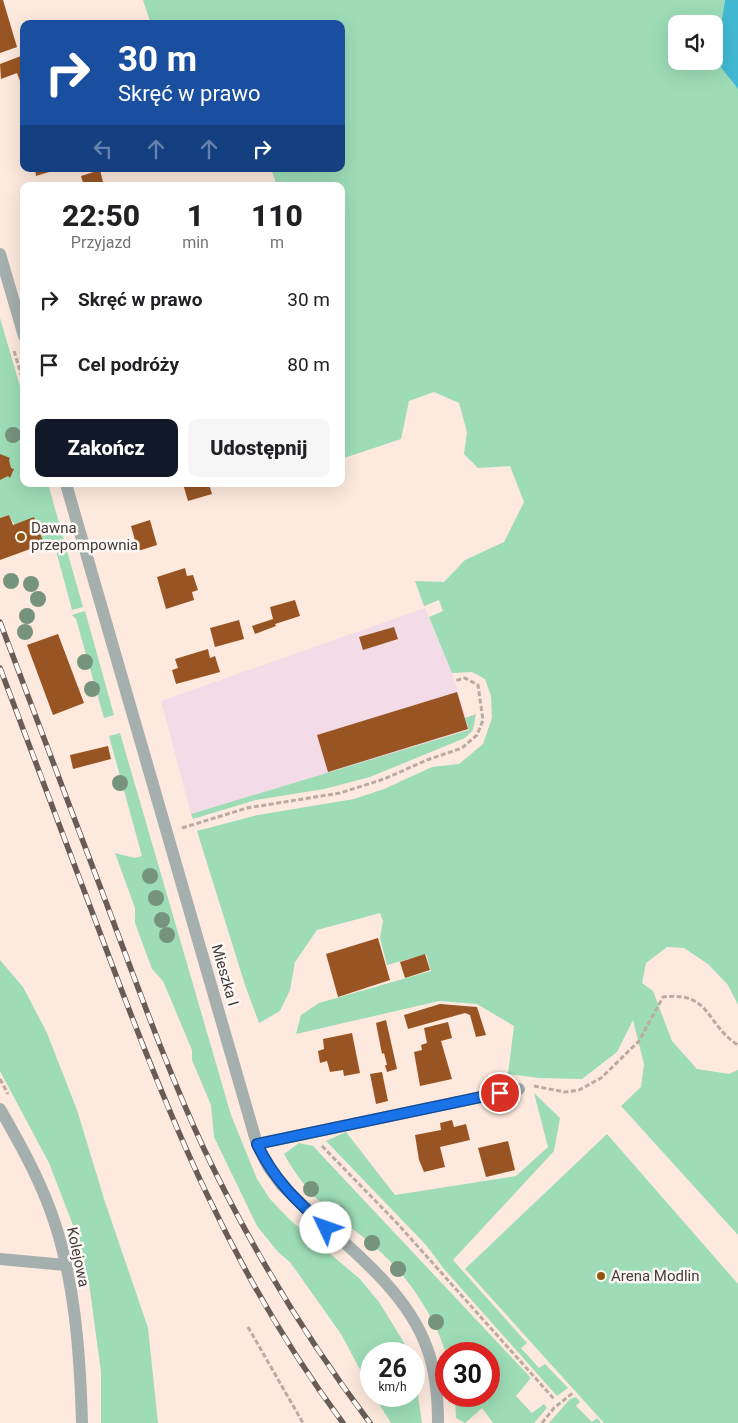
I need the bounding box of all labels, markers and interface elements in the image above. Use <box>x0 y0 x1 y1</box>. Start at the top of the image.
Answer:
map controls <box>668 15 723 70</box>
button: sound <box>668 15 723 70</box>
text: 30 m <box>118 39 197 80</box>
icon: right <box>35 40 100 105</box>
text: Skręć w prawo <box>118 81 261 106</box>
icon: left <box>89 135 117 163</box>
icon: ahead <box>142 135 170 163</box>
icon: ahead <box>195 135 223 163</box>
icon: right <box>248 135 276 163</box>
text: 22:50 <box>62 198 140 233</box>
text: 1 <box>187 198 204 233</box>
text: 110 <box>251 198 303 233</box>
text: Przyjazd <box>71 233 131 252</box>
text: min <box>182 233 209 252</box>
text: m <box>270 233 284 252</box>
icon: right <box>35 286 63 314</box>
text: Skręć w prawo <box>78 288 202 311</box>
text: 30 m <box>287 288 330 311</box>
icon: arrive <box>35 351 63 379</box>
text: Cel podróży <box>78 353 179 376</box>
text: 80 m <box>287 353 330 376</box>
button: Zakończ <box>35 419 178 477</box>
button: Udostępnij <box>188 419 330 477</box>
place label: Dawna przepompownia <box>31 519 138 554</box>
marker: Dawna przepompownia <box>15 531 27 543</box>
street label: Mieszka I <box>208 942 242 1008</box>
pin <box>479 1072 521 1114</box>
icon: arrive <box>486 1079 514 1107</box>
position arrow <box>299 1201 351 1253</box>
street label: Kolejowa <box>63 1225 93 1289</box>
place label: Arena Modlin <box>611 1267 700 1285</box>
marker: Arena Modlin <box>595 1270 607 1282</box>
speed limit sign: 30 <box>435 1342 500 1407</box>
text: 26 <box>378 1354 407 1383</box>
text: km/h <box>378 1380 407 1394</box>

